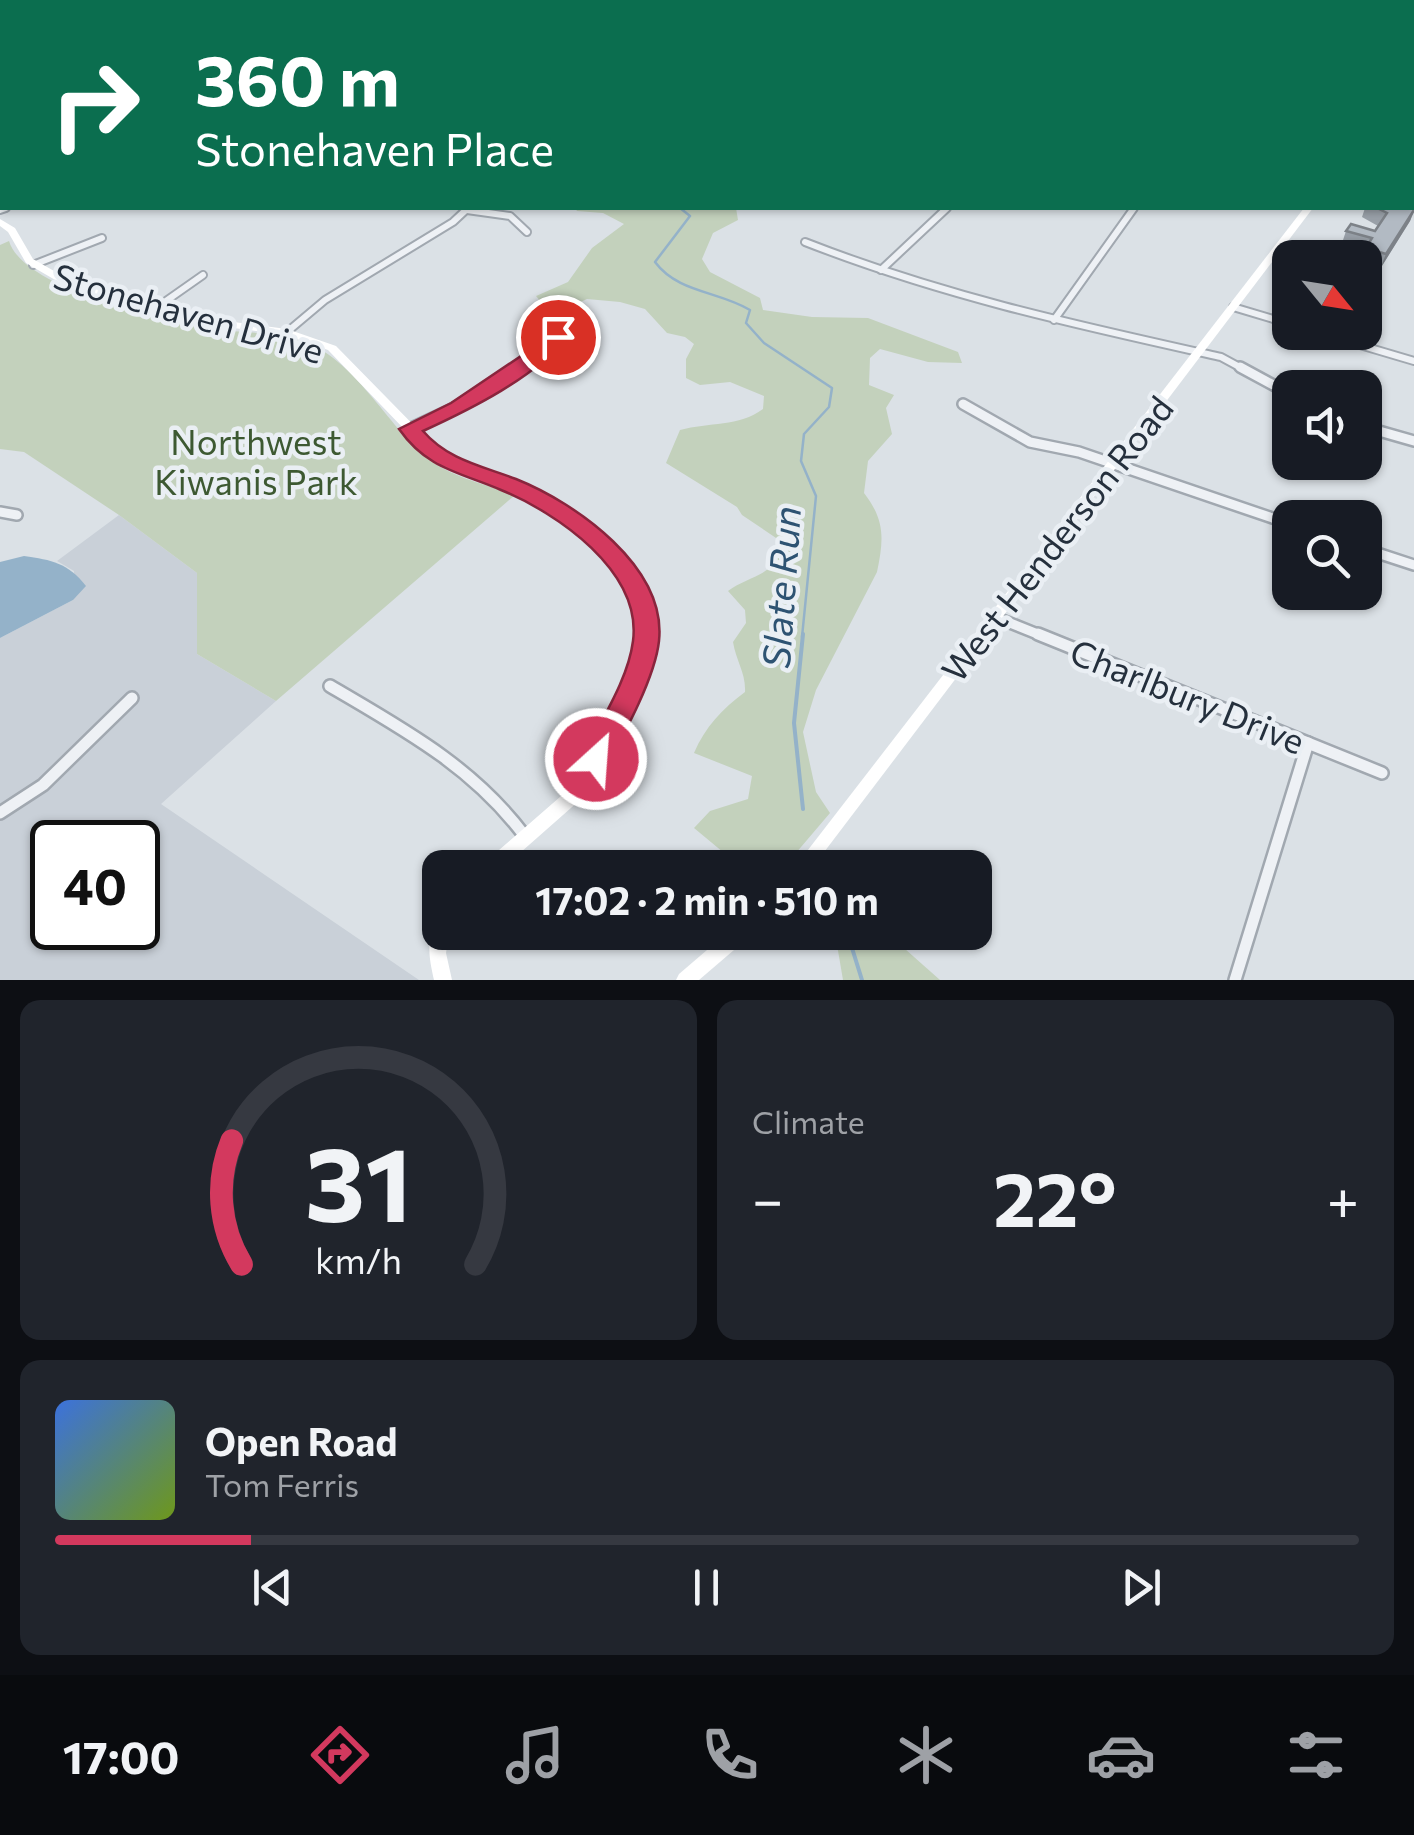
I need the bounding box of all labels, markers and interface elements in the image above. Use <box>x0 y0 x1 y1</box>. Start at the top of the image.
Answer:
text: 360 m <box>195 35 400 120</box>
icon: right <box>30 40 160 170</box>
text: Stonehaven Place <box>195 120 554 175</box>
north arrow <box>1272 240 1382 350</box>
map controls <box>1272 240 1382 610</box>
street label: Stonehaven Drive <box>49 253 329 371</box>
pin <box>516 295 601 380</box>
icon: arrive <box>531 310 586 365</box>
button: sound <box>1272 370 1382 480</box>
street label: West Henderson Road <box>931 387 1181 689</box>
park label: Northwest Kiwanis Park <box>154 419 358 502</box>
button: search <box>1272 500 1382 610</box>
water label: Slate Run <box>751 504 809 670</box>
street label: Charlbury Drive <box>1065 628 1311 762</box>
position arrow <box>544 707 648 811</box>
speed limit sign: 40 <box>30 820 160 950</box>
text: 17:02 · 2 min · 510 m <box>535 876 879 923</box>
text: Climate <box>752 1101 865 1141</box>
text: 31 <box>305 1116 412 1243</box>
text: 22° <box>993 1151 1117 1242</box>
text: − <box>752 1164 783 1231</box>
text: + <box>1327 1164 1359 1231</box>
text: km/h <box>315 1238 402 1281</box>
text: Open Road <box>205 1417 398 1464</box>
text: Tom Ferris <box>205 1464 359 1504</box>
icon: previous <box>245 1560 300 1615</box>
icon: pause <box>679 1560 734 1615</box>
icon: next <box>1114 1560 1169 1615</box>
icon: directions <box>305 1720 375 1790</box>
icon: music <box>500 1720 570 1790</box>
icon: phone <box>695 1720 765 1790</box>
icon: climate <box>891 1720 961 1790</box>
icon: car <box>1086 1720 1156 1790</box>
icon: filters <box>1281 1720 1351 1790</box>
text: 17:00 <box>63 1728 179 1783</box>

